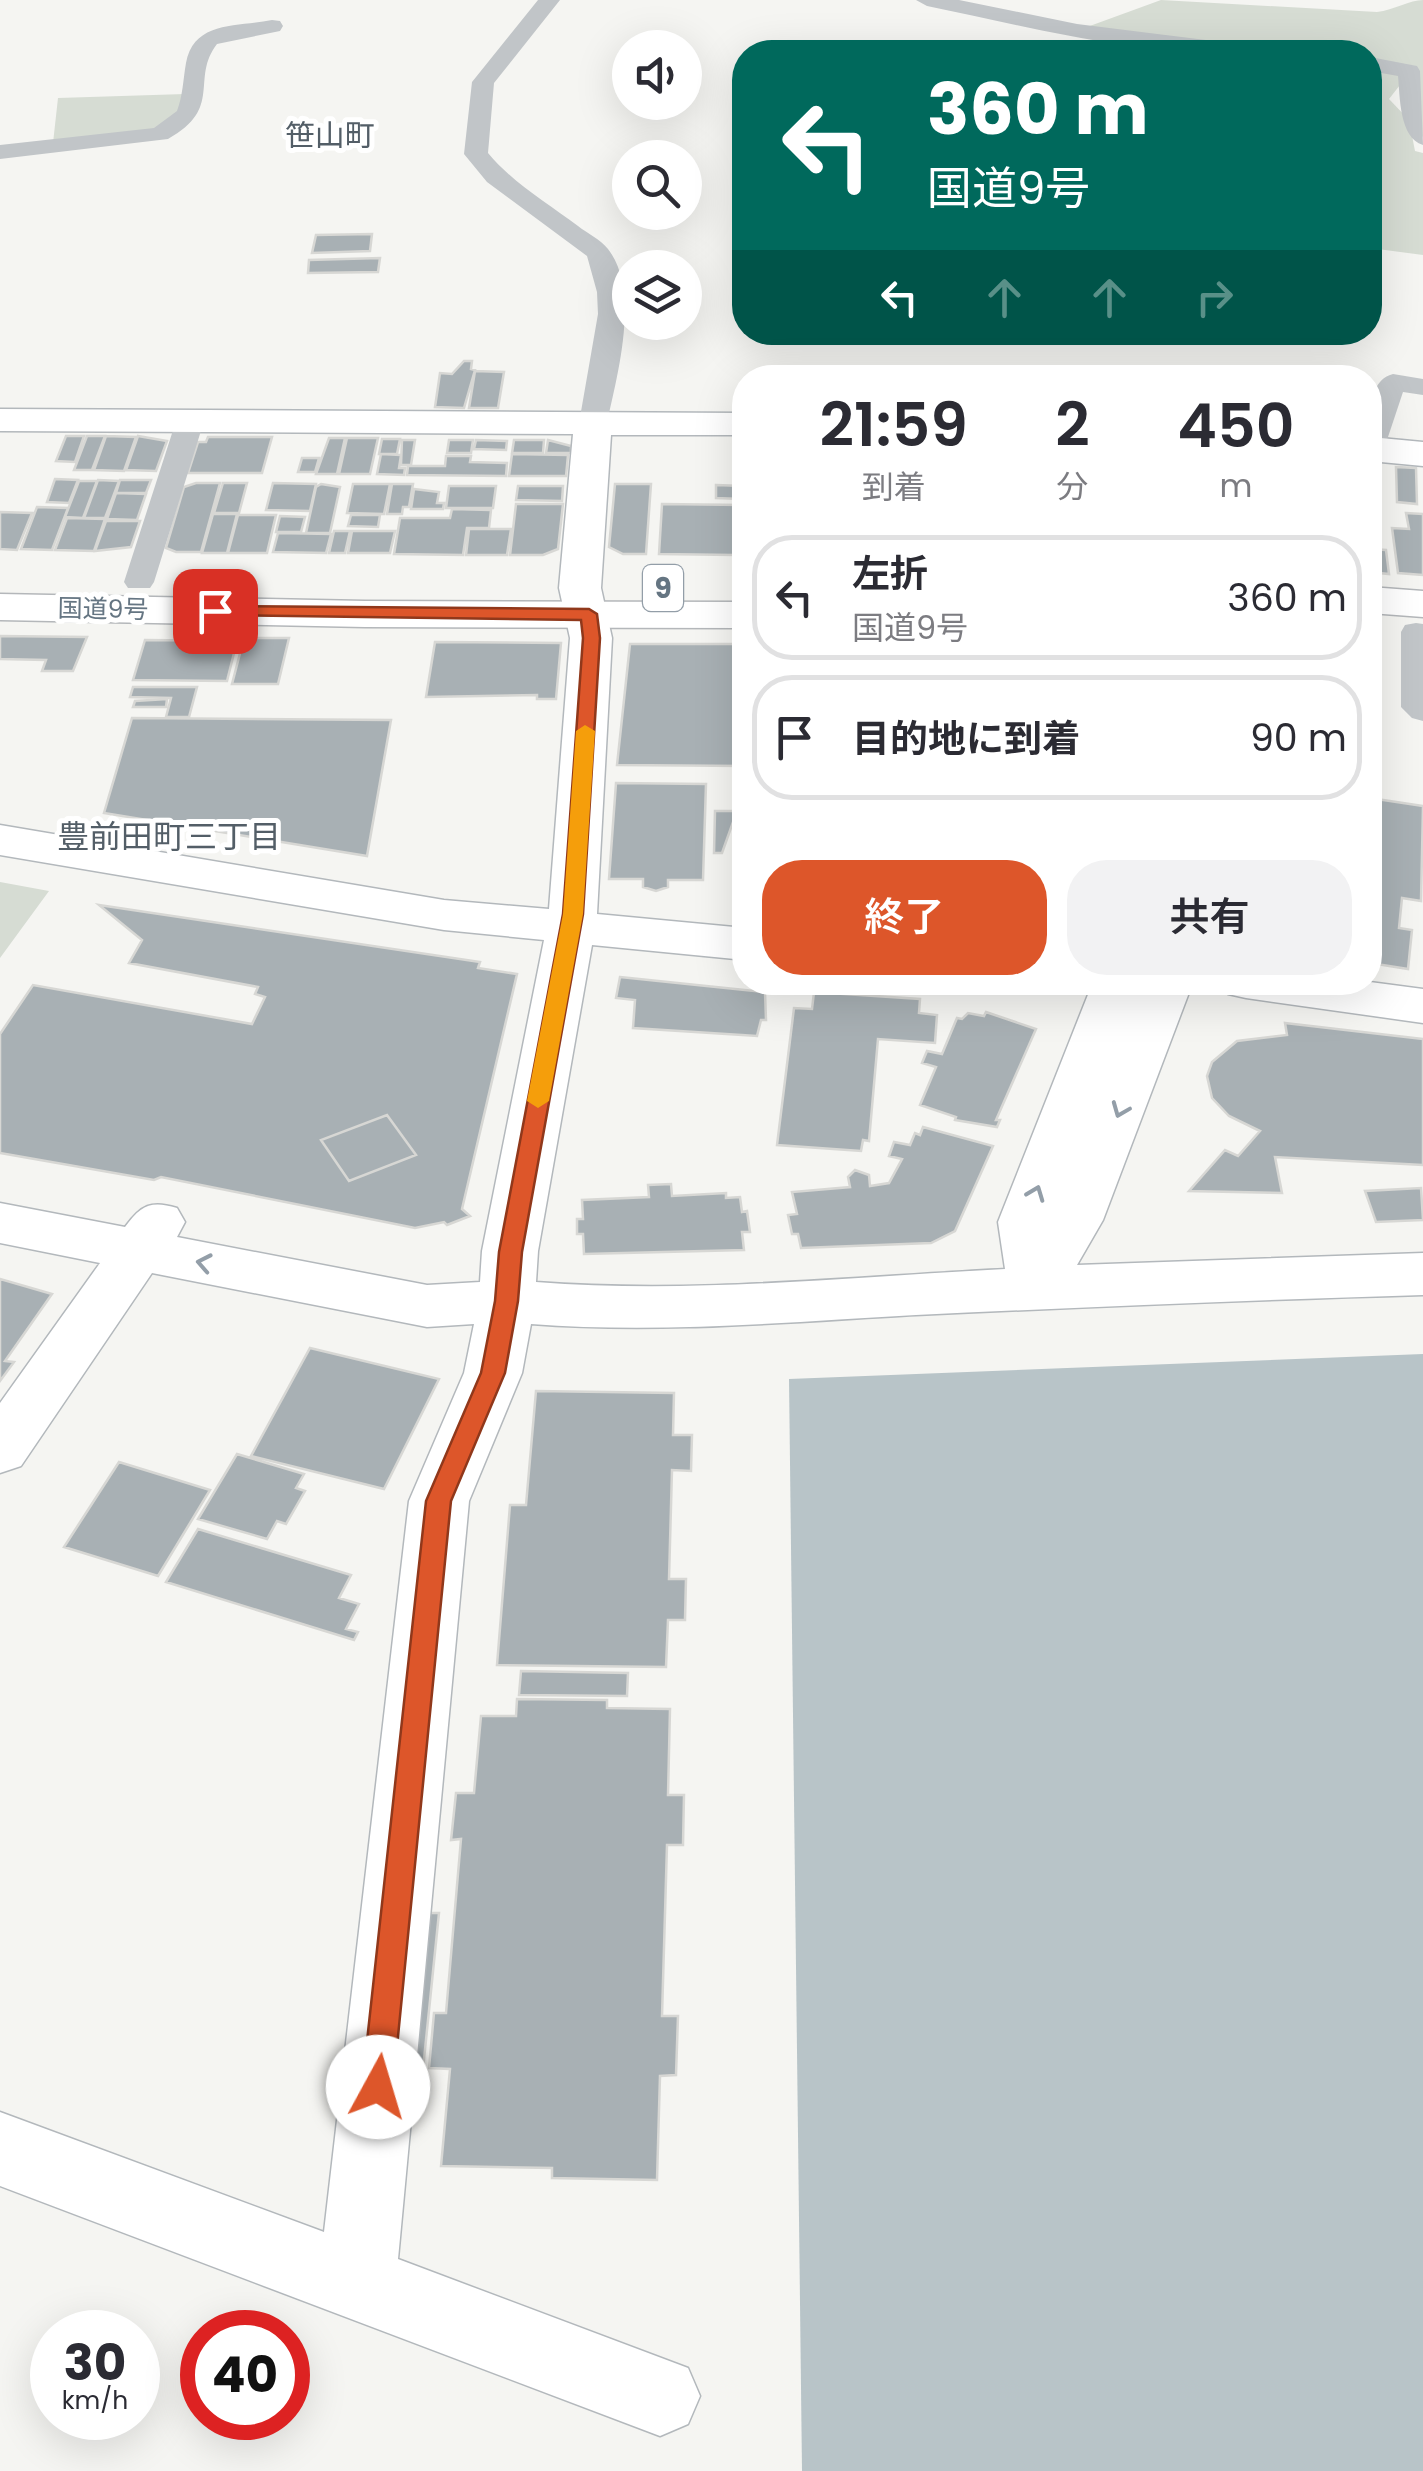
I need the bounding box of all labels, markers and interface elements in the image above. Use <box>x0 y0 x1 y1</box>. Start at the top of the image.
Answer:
map controls <box>612 30 702 340</box>
button: sound <box>612 30 702 120</box>
text: 360 m <box>927 60 1149 159</box>
icon: left <box>762 80 892 210</box>
district label: 笹山町 <box>285 114 375 157</box>
button: search <box>612 140 702 230</box>
text: 国道9号 <box>927 157 1090 220</box>
button: layers <box>612 250 702 340</box>
icon: left <box>872 270 927 325</box>
icon: ahead <box>977 270 1032 325</box>
icon: ahead <box>1082 270 1137 325</box>
icon: right <box>1187 270 1242 325</box>
text: 21:59 <box>820 383 968 467</box>
text: 2 <box>1055 383 1090 467</box>
text: 450 <box>1177 384 1294 468</box>
text: m <box>1219 463 1252 508</box>
text: 到着 <box>862 464 926 509</box>
text: 分 <box>1057 464 1089 509</box>
text: 左折 <box>852 547 928 600</box>
road number: 9 <box>643 565 683 611</box>
pin <box>173 569 258 654</box>
icon: left <box>767 570 822 625</box>
text: 360 m <box>1227 571 1347 624</box>
icon: arrive <box>188 584 243 639</box>
street label: 国道9号 <box>57 591 149 627</box>
text: 国道9号 <box>852 605 968 650</box>
icon: arrive <box>767 710 822 765</box>
text: 90 m <box>1250 711 1347 764</box>
text: 目的地に到着 <box>852 712 1080 765</box>
district label: 豊前田町三丁目 <box>57 814 281 859</box>
button: 終了 <box>762 860 1047 975</box>
button: 共有 <box>1067 860 1352 975</box>
one-way arrow <box>1111 1100 1131 1117</box>
one-way arrow <box>1024 1185 1044 1203</box>
one-way arrow <box>195 1253 212 1274</box>
position arrow <box>326 2035 430 2139</box>
speed limit sign: 40 <box>180 2310 310 2440</box>
text: 30 <box>64 2327 126 2398</box>
text: km/h <box>62 2383 128 2418</box>

